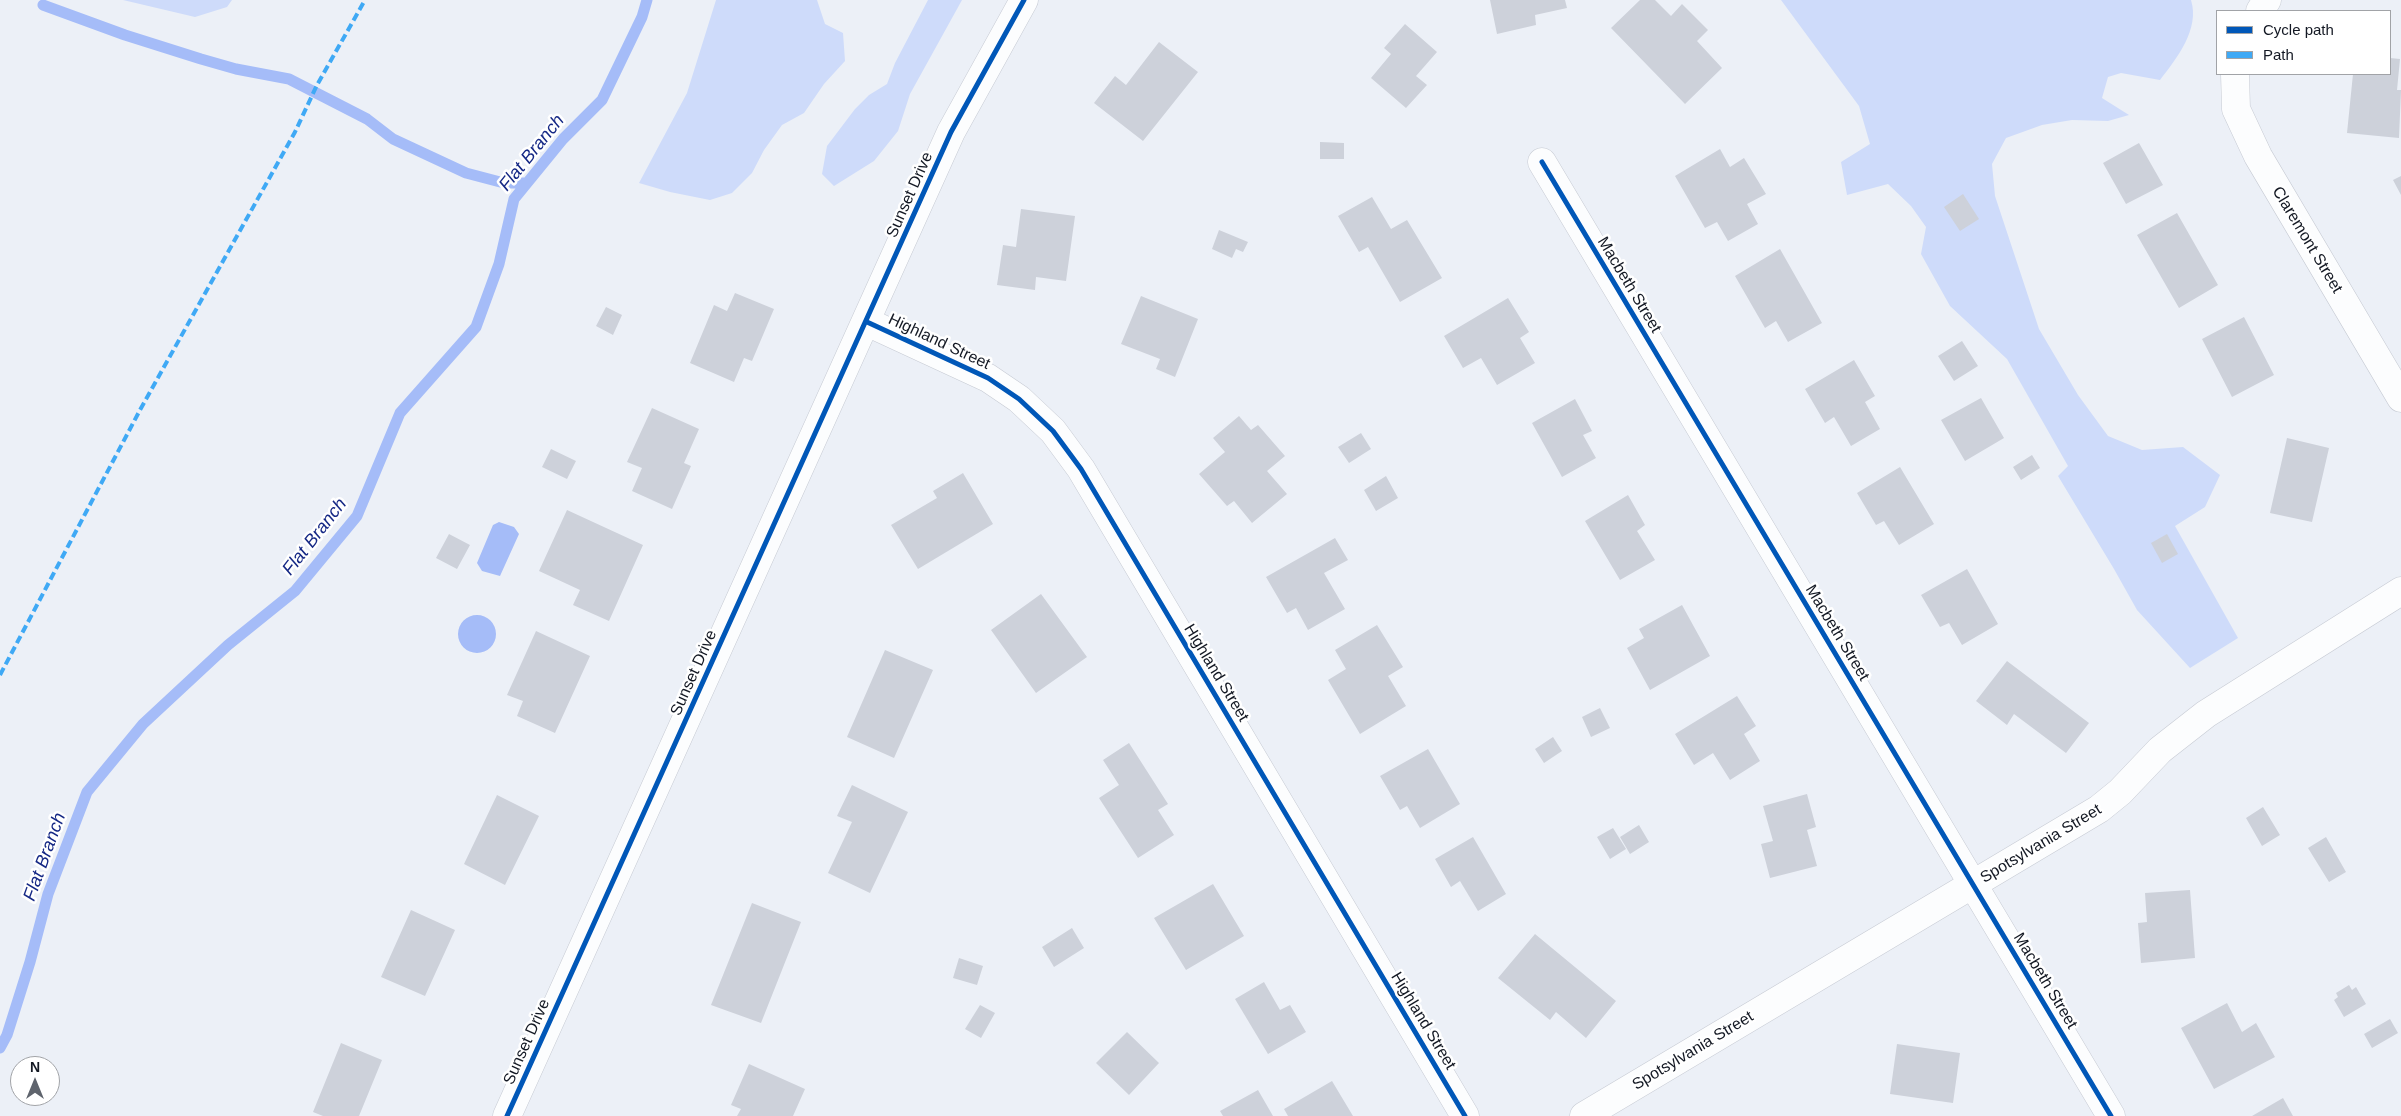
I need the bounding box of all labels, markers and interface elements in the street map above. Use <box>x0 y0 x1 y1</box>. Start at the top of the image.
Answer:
legend <box>2216 10 2391 75</box>
text: Cycle path <box>2263 21 2334 38</box>
text: Path <box>2263 46 2294 63</box>
water label: Flat Branch <box>495 110 569 196</box>
street label: Sunset Drive <box>883 149 937 241</box>
street label: Claremont Street <box>2268 183 2346 297</box>
street label: Macbeth Street <box>1593 234 1665 336</box>
street label: Highland Street <box>885 310 993 374</box>
water label: Flat Branch <box>278 494 352 580</box>
street label: Macbeth Street <box>1801 582 1873 684</box>
street label: Highland Street <box>1179 621 1253 725</box>
street label: Sunset Drive <box>667 627 721 719</box>
street label: Spotsylvania Street <box>1977 800 2105 888</box>
water label: Flat Branch <box>19 810 71 904</box>
street label: Macbeth Street <box>2009 930 2081 1032</box>
street label: Highland Street <box>1386 969 1460 1073</box>
street label: Sunset Drive <box>500 996 554 1088</box>
street label: Spotsylvania Street <box>1629 1007 1757 1095</box>
north arrow <box>10 1056 60 1106</box>
text: N <box>30 1059 40 1075</box>

